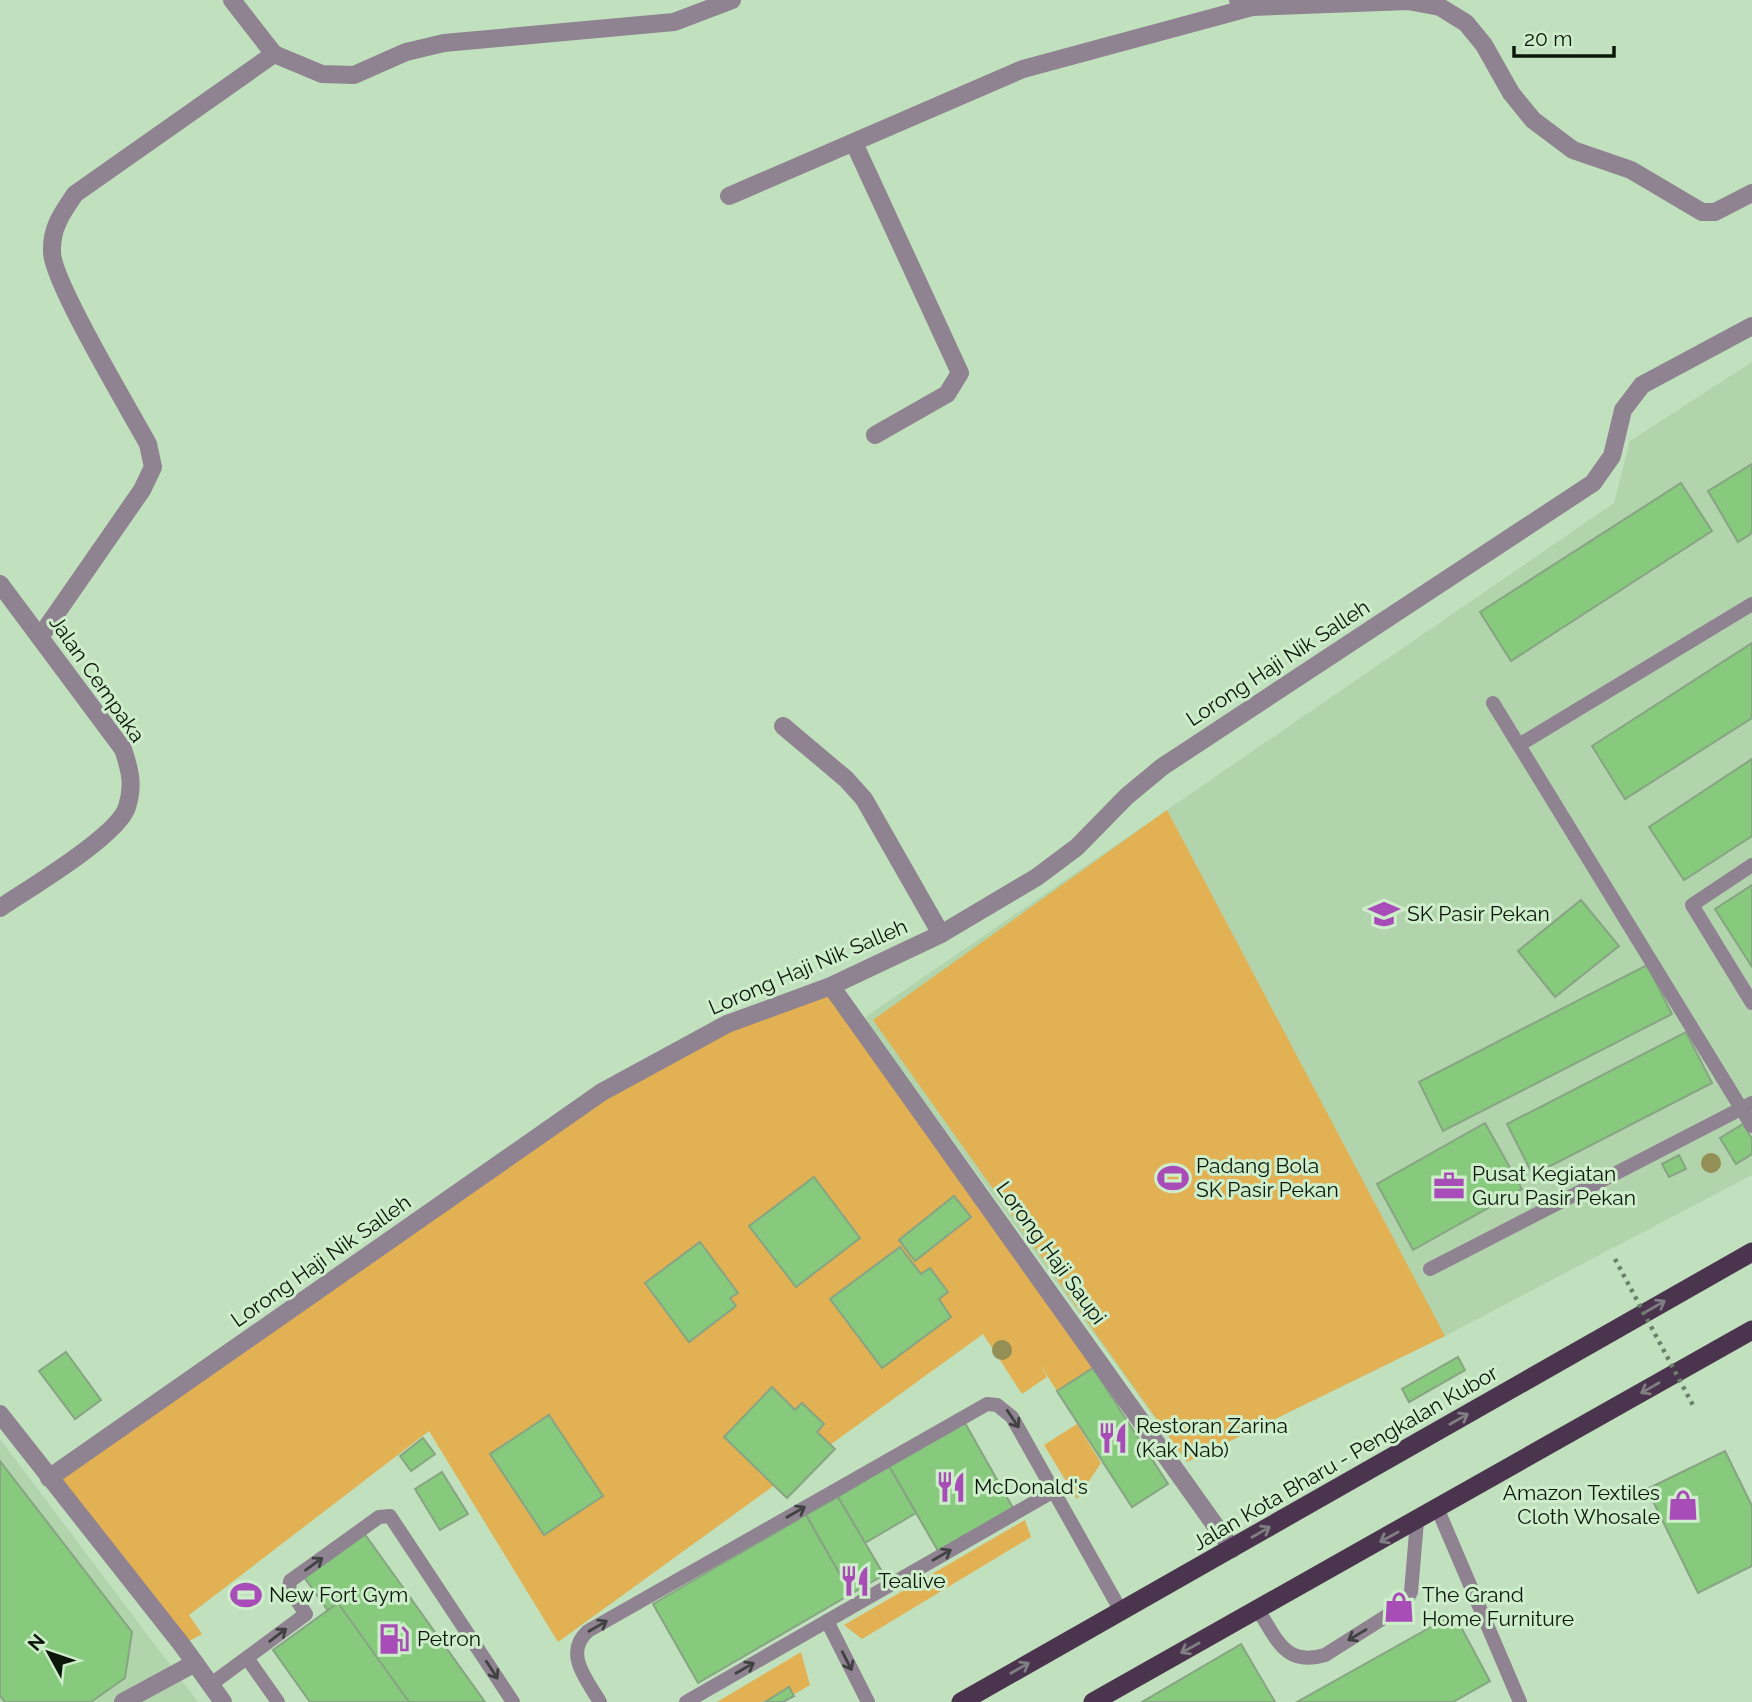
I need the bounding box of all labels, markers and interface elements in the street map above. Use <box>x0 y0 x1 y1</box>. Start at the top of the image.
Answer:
scale bar <box>1514 14 1614 58</box>
text: 20 m <box>1524 26 1572 51</box>
street label: Lorong Haji Nik Salleh <box>1181 594 1374 731</box>
street label: Jalan Cempaka <box>44 610 150 747</box>
school or university icon: SK Pasir Pekan <box>1367 897 1401 931</box>
place label: SK Pasir Pekan <box>1407 901 1550 926</box>
street label: Lorong Haji Nik Salleh <box>705 913 911 1020</box>
place label: Padang Bola SK Pasir Pekan <box>1196 1153 1339 1202</box>
sports icon: Padang Bola SK Pasir Pekan <box>1156 1161 1190 1195</box>
place label: Pusat Kegiatan Guru Pasir Pekan <box>1472 1161 1636 1210</box>
office icon: Pusat Kegiatan Guru Pasir Pekan <box>1432 1169 1466 1203</box>
street label: Lorong Haji Saupi <box>991 1176 1112 1329</box>
street label: Lorong Haji Nik Salleh <box>226 1189 415 1332</box>
one-way arrow <box>1645 1298 1665 1312</box>
street label: Jalan Kota Bharu - Pengkalan Kubor <box>1188 1359 1502 1555</box>
one-way arrow <box>1641 1381 1661 1395</box>
one-way arrow <box>1005 1409 1020 1428</box>
one-way arrow <box>1448 1412 1468 1426</box>
place label: Restoran Zarina (Kak Nab) <box>1136 1413 1288 1462</box>
restaurant icon: Restoran Zarina (Kak Nab) <box>1096 1421 1130 1455</box>
restaurant icon: McDonald's <box>934 1470 968 1504</box>
place label: McDonald's <box>974 1474 1088 1499</box>
place label: Amazon Textiles Cloth Whosale <box>1503 1480 1660 1529</box>
shop icon: Amazon Textiles Cloth Whosale <box>1666 1488 1700 1522</box>
one-way arrow <box>785 1505 805 1519</box>
one-way arrow <box>1251 1525 1271 1539</box>
one-way arrow <box>1379 1530 1399 1544</box>
one-way arrow <box>932 1548 952 1562</box>
one-way arrow <box>304 1557 323 1571</box>
restaurant icon: Tealive <box>838 1564 872 1598</box>
place label: Tealive <box>878 1568 946 1593</box>
sports icon: New Fort Gym <box>229 1578 263 1612</box>
place label: New Fort Gym <box>269 1582 408 1607</box>
place label: The Grand Home Furniture <box>1422 1582 1574 1631</box>
shop icon: The Grand Home Furniture <box>1382 1590 1416 1624</box>
north arrow <box>14 1618 84 1688</box>
one-way arrow <box>588 1618 608 1632</box>
fuel station icon: Petron <box>377 1622 411 1656</box>
place label: Petron <box>417 1626 481 1651</box>
one-way arrow <box>268 1628 287 1642</box>
text: N <box>23 1629 49 1655</box>
one-way arrow <box>1348 1629 1368 1643</box>
one-way arrow <box>1180 1642 1201 1655</box>
one-way arrow <box>841 1650 855 1671</box>
one-way arrow <box>486 1660 500 1680</box>
one-way arrow <box>734 1661 754 1675</box>
one-way arrow <box>1010 1661 1030 1675</box>

